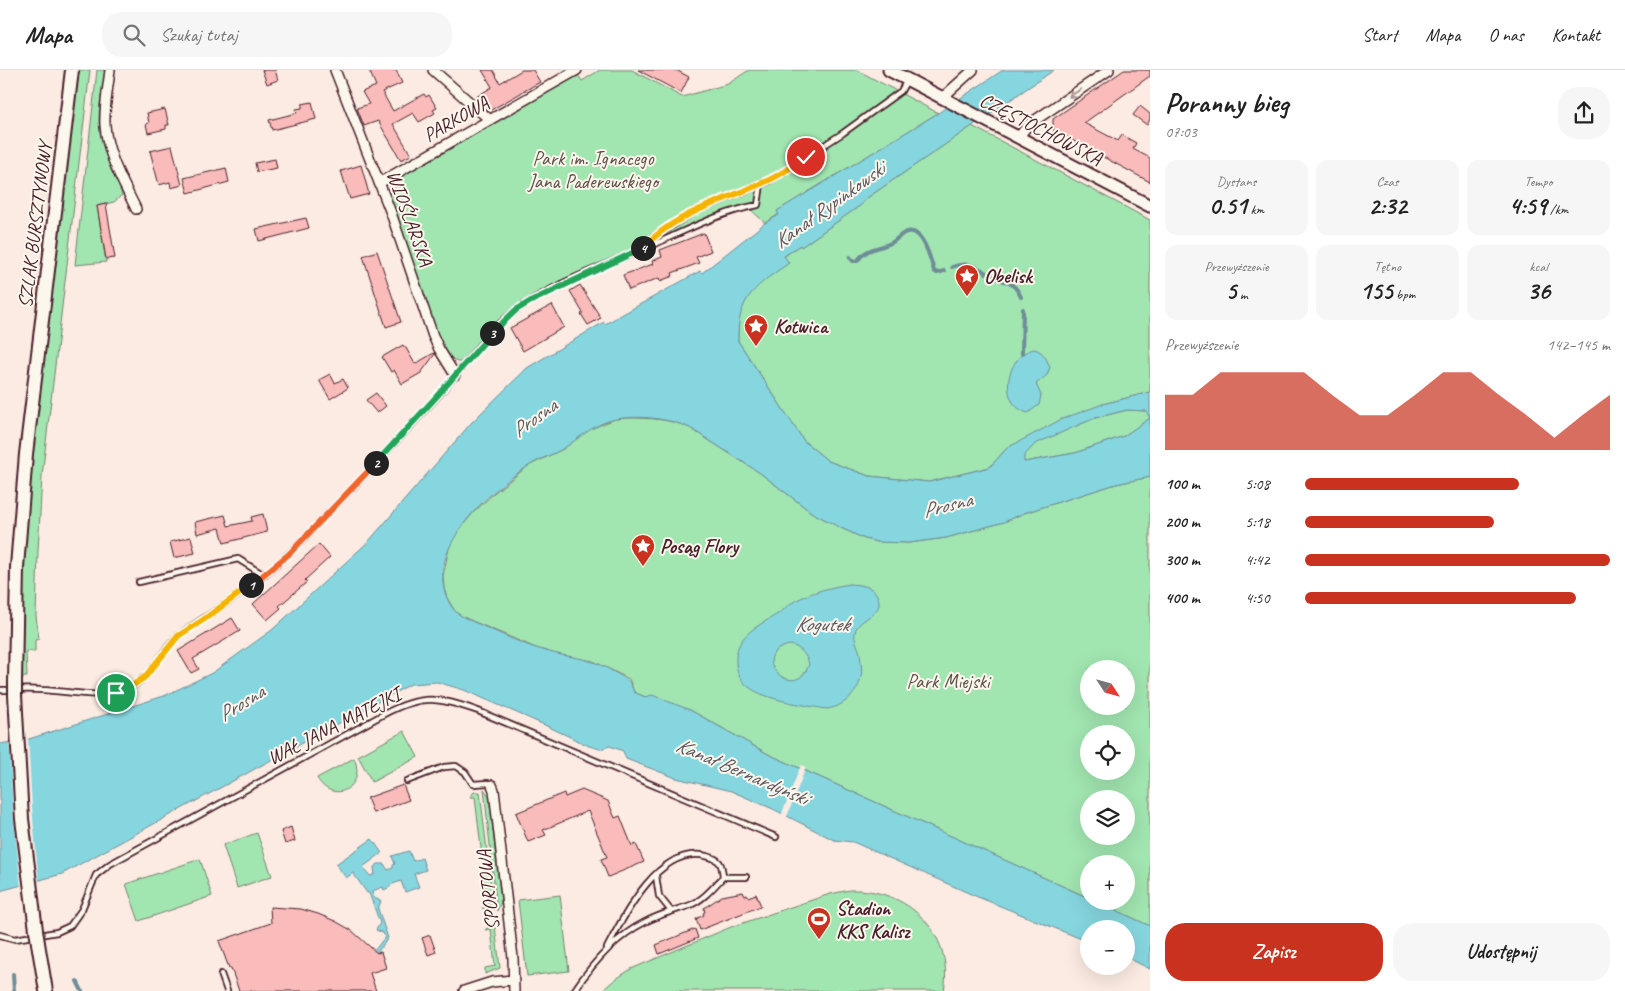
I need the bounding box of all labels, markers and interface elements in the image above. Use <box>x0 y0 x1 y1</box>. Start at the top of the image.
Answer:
search box <box>102 12 452 57</box>
text: Mapa <box>25 20 72 50</box>
icon: search <box>120 21 148 49</box>
text: Szukaj tutaj <box>160 23 238 47</box>
text: Start <box>1362 24 1398 46</box>
text: Mapa <box>1426 24 1460 46</box>
text: O nas <box>1488 24 1524 46</box>
text: Kontakt <box>1552 24 1600 46</box>
text: Poranny bieg <box>1165 85 1288 120</box>
street label: CZĘSTOCHOWSKA <box>976 87 1107 171</box>
button: share <box>1558 87 1610 139</box>
one-way arrow <box>1068 88 1082 98</box>
street label: PARKOWA <box>419 90 494 148</box>
text: 07:03 <box>1165 122 1197 142</box>
pin <box>785 136 827 178</box>
street label: SZLAK BURSZTYNOWY <box>12 137 58 309</box>
icon: check <box>792 143 820 171</box>
park label: Park im. Ignacego Jana Paderewskiego <box>527 146 660 194</box>
water label: Kanał Rypinkowski <box>768 153 894 254</box>
street label: WIOŚLARSKA <box>381 167 439 270</box>
text: Dystans <box>1217 173 1256 190</box>
text: Czas <box>1376 173 1399 190</box>
text: Tempo <box>1525 173 1552 190</box>
text: 0.51 <box>1209 190 1247 222</box>
text: 2:32 <box>1368 190 1407 222</box>
text: 4:59 <box>1509 190 1547 222</box>
text: km <box>1247 201 1264 218</box>
text: /km <box>1547 201 1568 218</box>
pin: 4 <box>630 236 656 260</box>
text: 4 <box>640 240 647 257</box>
text: Przewyższenie <box>1204 258 1269 275</box>
text: Tętno <box>1374 258 1401 275</box>
text: kcal <box>1529 258 1548 275</box>
place icon: Obelisk <box>954 263 980 297</box>
place label: Obelisk <box>984 264 1034 289</box>
text: 5 <box>1225 275 1236 307</box>
text: 155 <box>1360 275 1393 307</box>
text: 36 <box>1527 275 1550 307</box>
text: m <box>1236 286 1248 303</box>
text: bpm <box>1393 286 1415 303</box>
place icon: Kotwica <box>743 313 769 347</box>
place label: Kotwica <box>774 314 829 339</box>
pin: 3 <box>480 320 504 346</box>
text: 3 <box>489 325 496 342</box>
text: Przewyższenie <box>1165 335 1238 355</box>
text: 142–145 m <box>1547 335 1610 355</box>
water label: Prosna <box>506 391 564 443</box>
pin: 2 <box>364 450 388 476</box>
text: 2 <box>373 455 380 472</box>
text: 100 m <box>1165 474 1200 494</box>
text: 5:08 <box>1245 474 1270 494</box>
water label: Prosna <box>920 486 977 524</box>
text: 200 m <box>1165 512 1200 532</box>
text: 5:18 <box>1245 512 1270 532</box>
place icon: Posąg Flory <box>630 533 656 567</box>
place label: Posąg Flory <box>660 534 740 559</box>
text: 300 m <box>1165 550 1200 570</box>
text: 4:42 <box>1245 550 1270 570</box>
pin: 1 <box>238 572 264 598</box>
text: 1 <box>248 577 255 594</box>
text: 400 m <box>1165 588 1200 608</box>
text: 4:50 <box>1245 588 1270 608</box>
water label: Kogutek <box>795 611 853 637</box>
north arrow <box>1080 660 1135 715</box>
map controls <box>1080 660 1135 975</box>
park label: Park Miejski <box>906 669 992 694</box>
pin <box>95 672 137 714</box>
water label: Prosna <box>213 677 271 727</box>
icon: arrive <box>102 679 130 707</box>
street label: WAŁ JANA MATEJKI <box>263 680 408 770</box>
button: locate <box>1080 725 1135 780</box>
water label: Kanał Bernardyński <box>672 732 817 812</box>
button: layers <box>1080 790 1135 845</box>
street label: SPORTOWA <box>471 847 505 932</box>
button: + <box>1080 855 1135 910</box>
place label: Stadion KKS Kalisz <box>836 896 911 944</box>
sports icon: Stadion KKS Kalisz <box>806 906 832 940</box>
button: − <box>1080 920 1135 975</box>
button: Zapisz <box>1165 923 1383 981</box>
button: Udostępnij <box>1393 923 1610 981</box>

